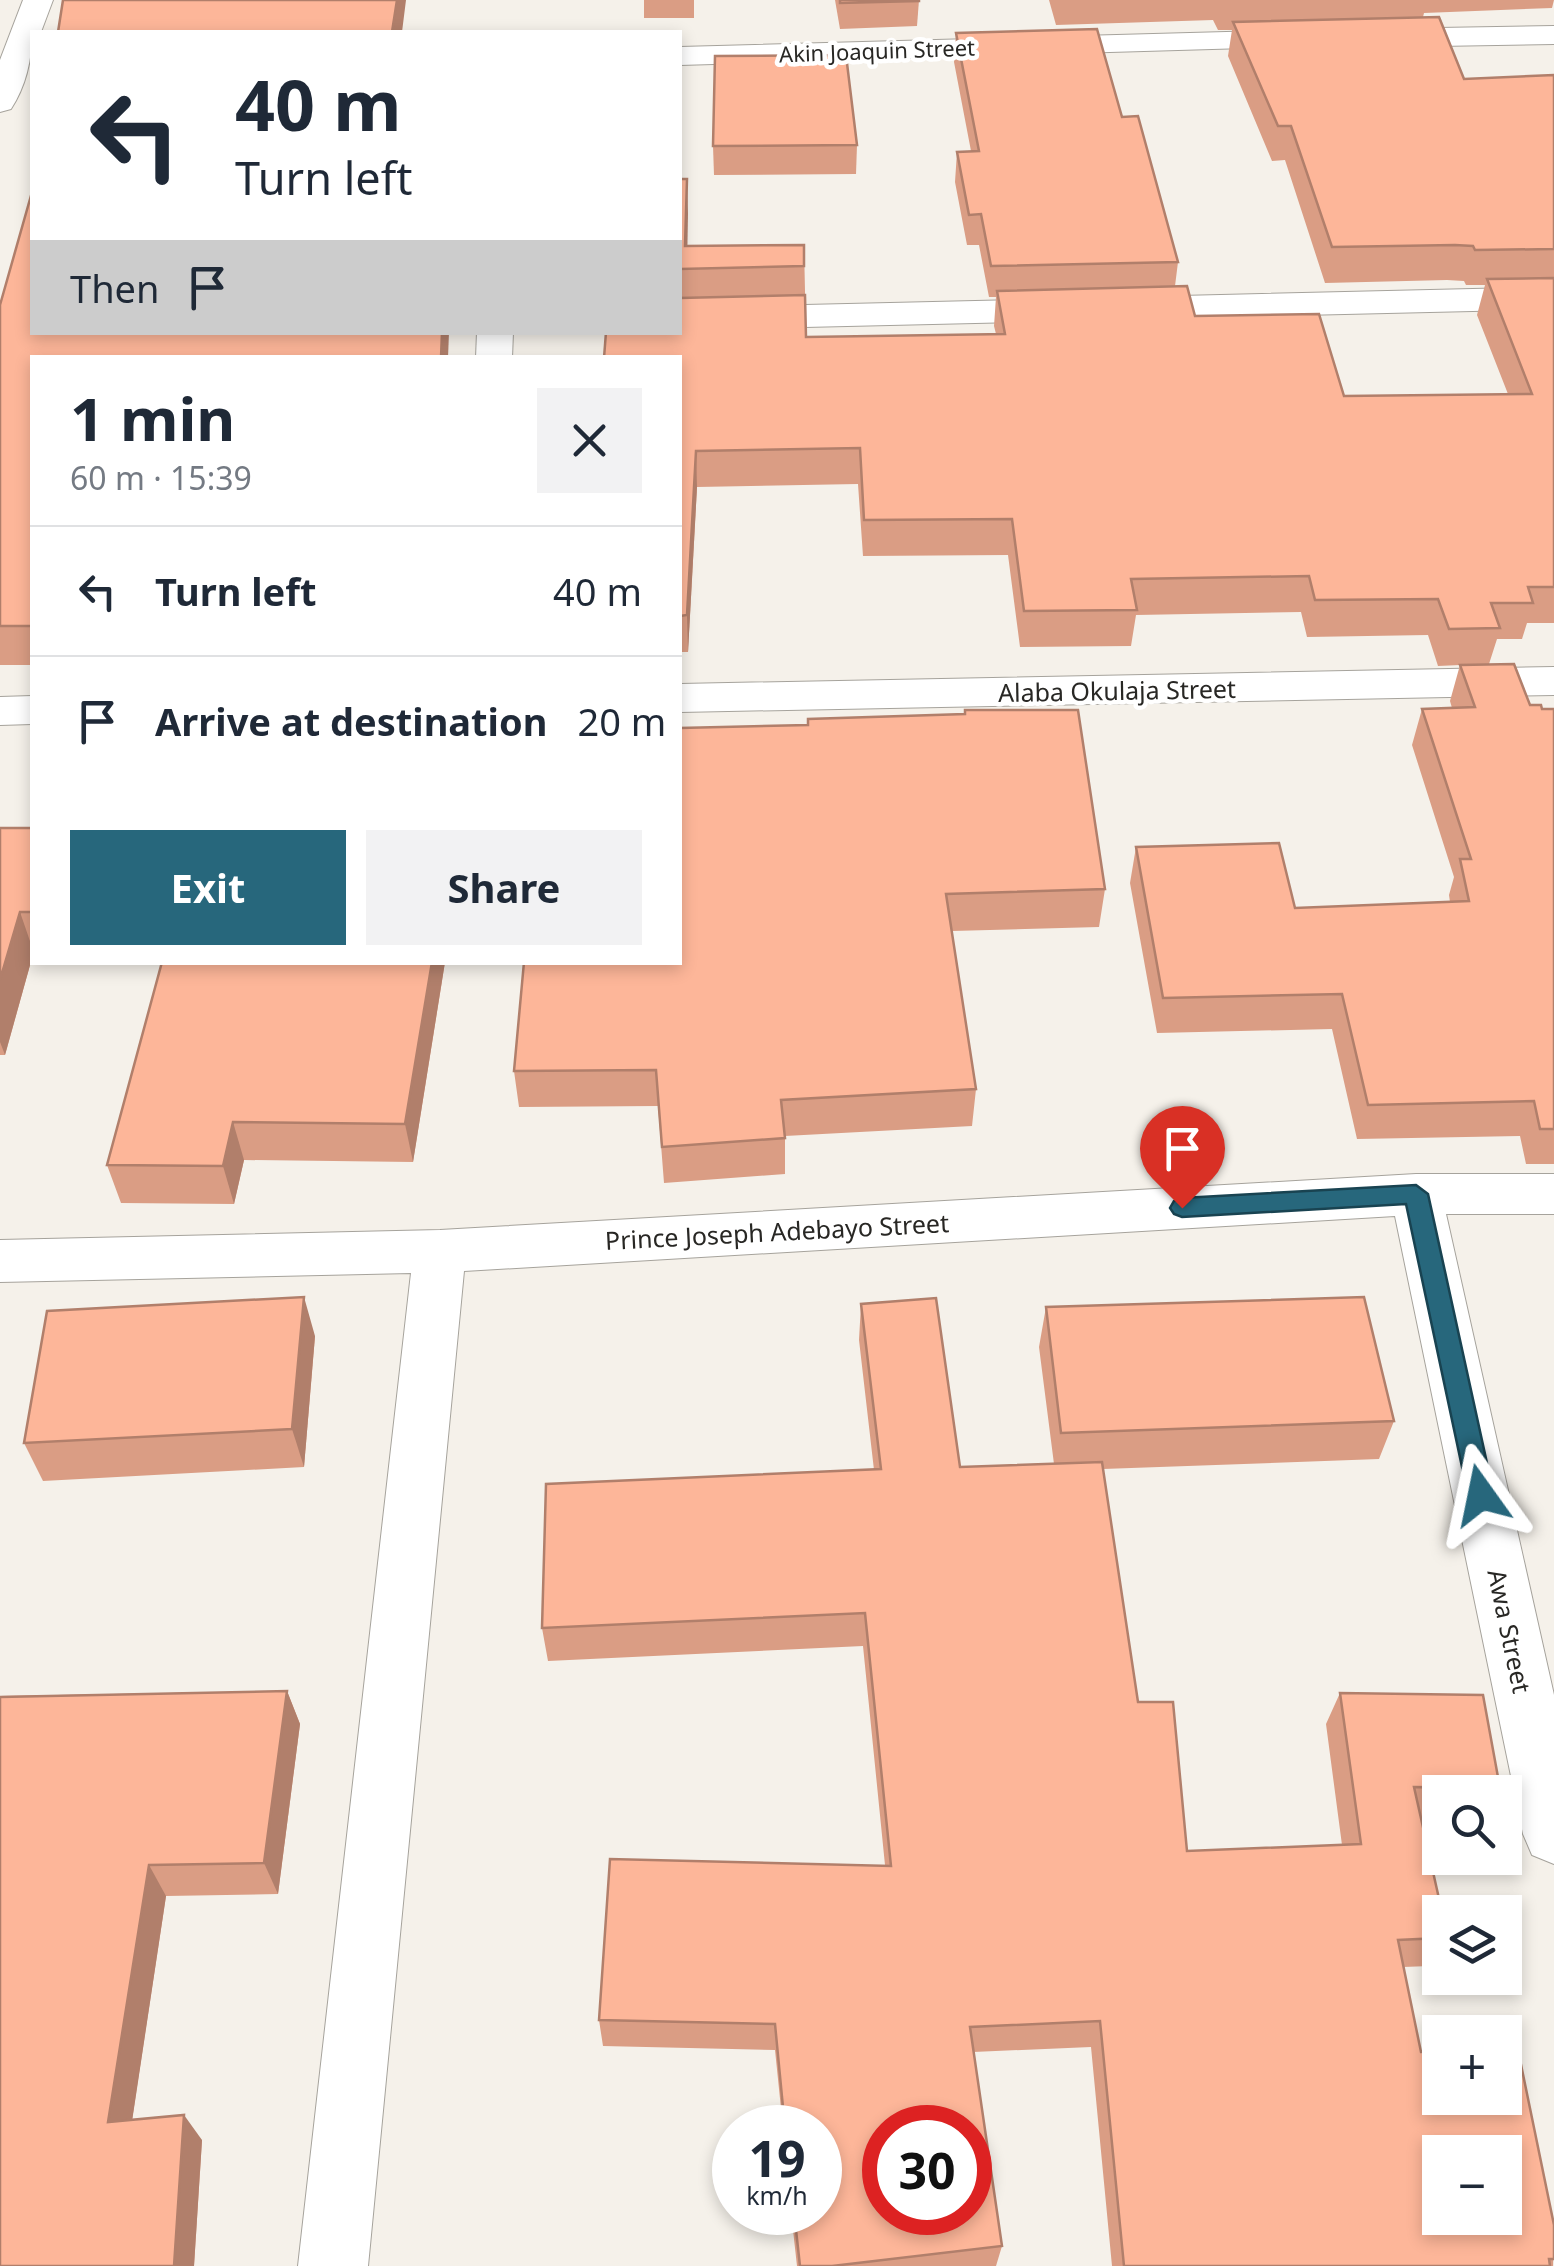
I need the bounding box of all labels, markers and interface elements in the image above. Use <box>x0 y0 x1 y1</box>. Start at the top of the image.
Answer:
street label: Akin Joaquin Street <box>779 32 976 68</box>
text: 40 m <box>235 56 402 152</box>
icon: left <box>70 70 200 200</box>
text: Turn left <box>235 147 412 208</box>
icon: arrive <box>180 260 235 315</box>
text: Then <box>70 262 160 314</box>
text: 1 min <box>70 377 235 459</box>
button: close <box>537 388 642 493</box>
text: 60 m · 15:39 <box>70 456 252 499</box>
icon: left <box>70 564 125 619</box>
text: Turn left <box>155 565 317 617</box>
text: 40 m <box>553 565 642 617</box>
street label: Alaba Okulaja Street <box>998 671 1236 709</box>
icon: arrive <box>70 694 125 749</box>
text: Arrive at destination <box>155 695 547 747</box>
text: 20 m <box>577 695 666 747</box>
button: Exit <box>70 830 346 945</box>
button: Share <box>366 830 642 945</box>
pin <box>1140 1106 1225 1209</box>
icon: arrive <box>1155 1121 1210 1176</box>
street label: Prince Joseph Adebayo Street <box>604 1205 950 1257</box>
position arrow <box>1429 1443 1533 1547</box>
street label: Awa Street <box>1480 1566 1540 1696</box>
map controls <box>1422 1775 1522 2235</box>
button: search <box>1422 1775 1522 1875</box>
button: layers <box>1422 1895 1522 1995</box>
button: + <box>1422 2015 1522 2115</box>
speed limit sign: 30 <box>862 2105 992 2235</box>
text: 19 <box>748 2124 806 2192</box>
button: − <box>1422 2135 1522 2235</box>
text: km/h <box>746 2178 808 2212</box>

